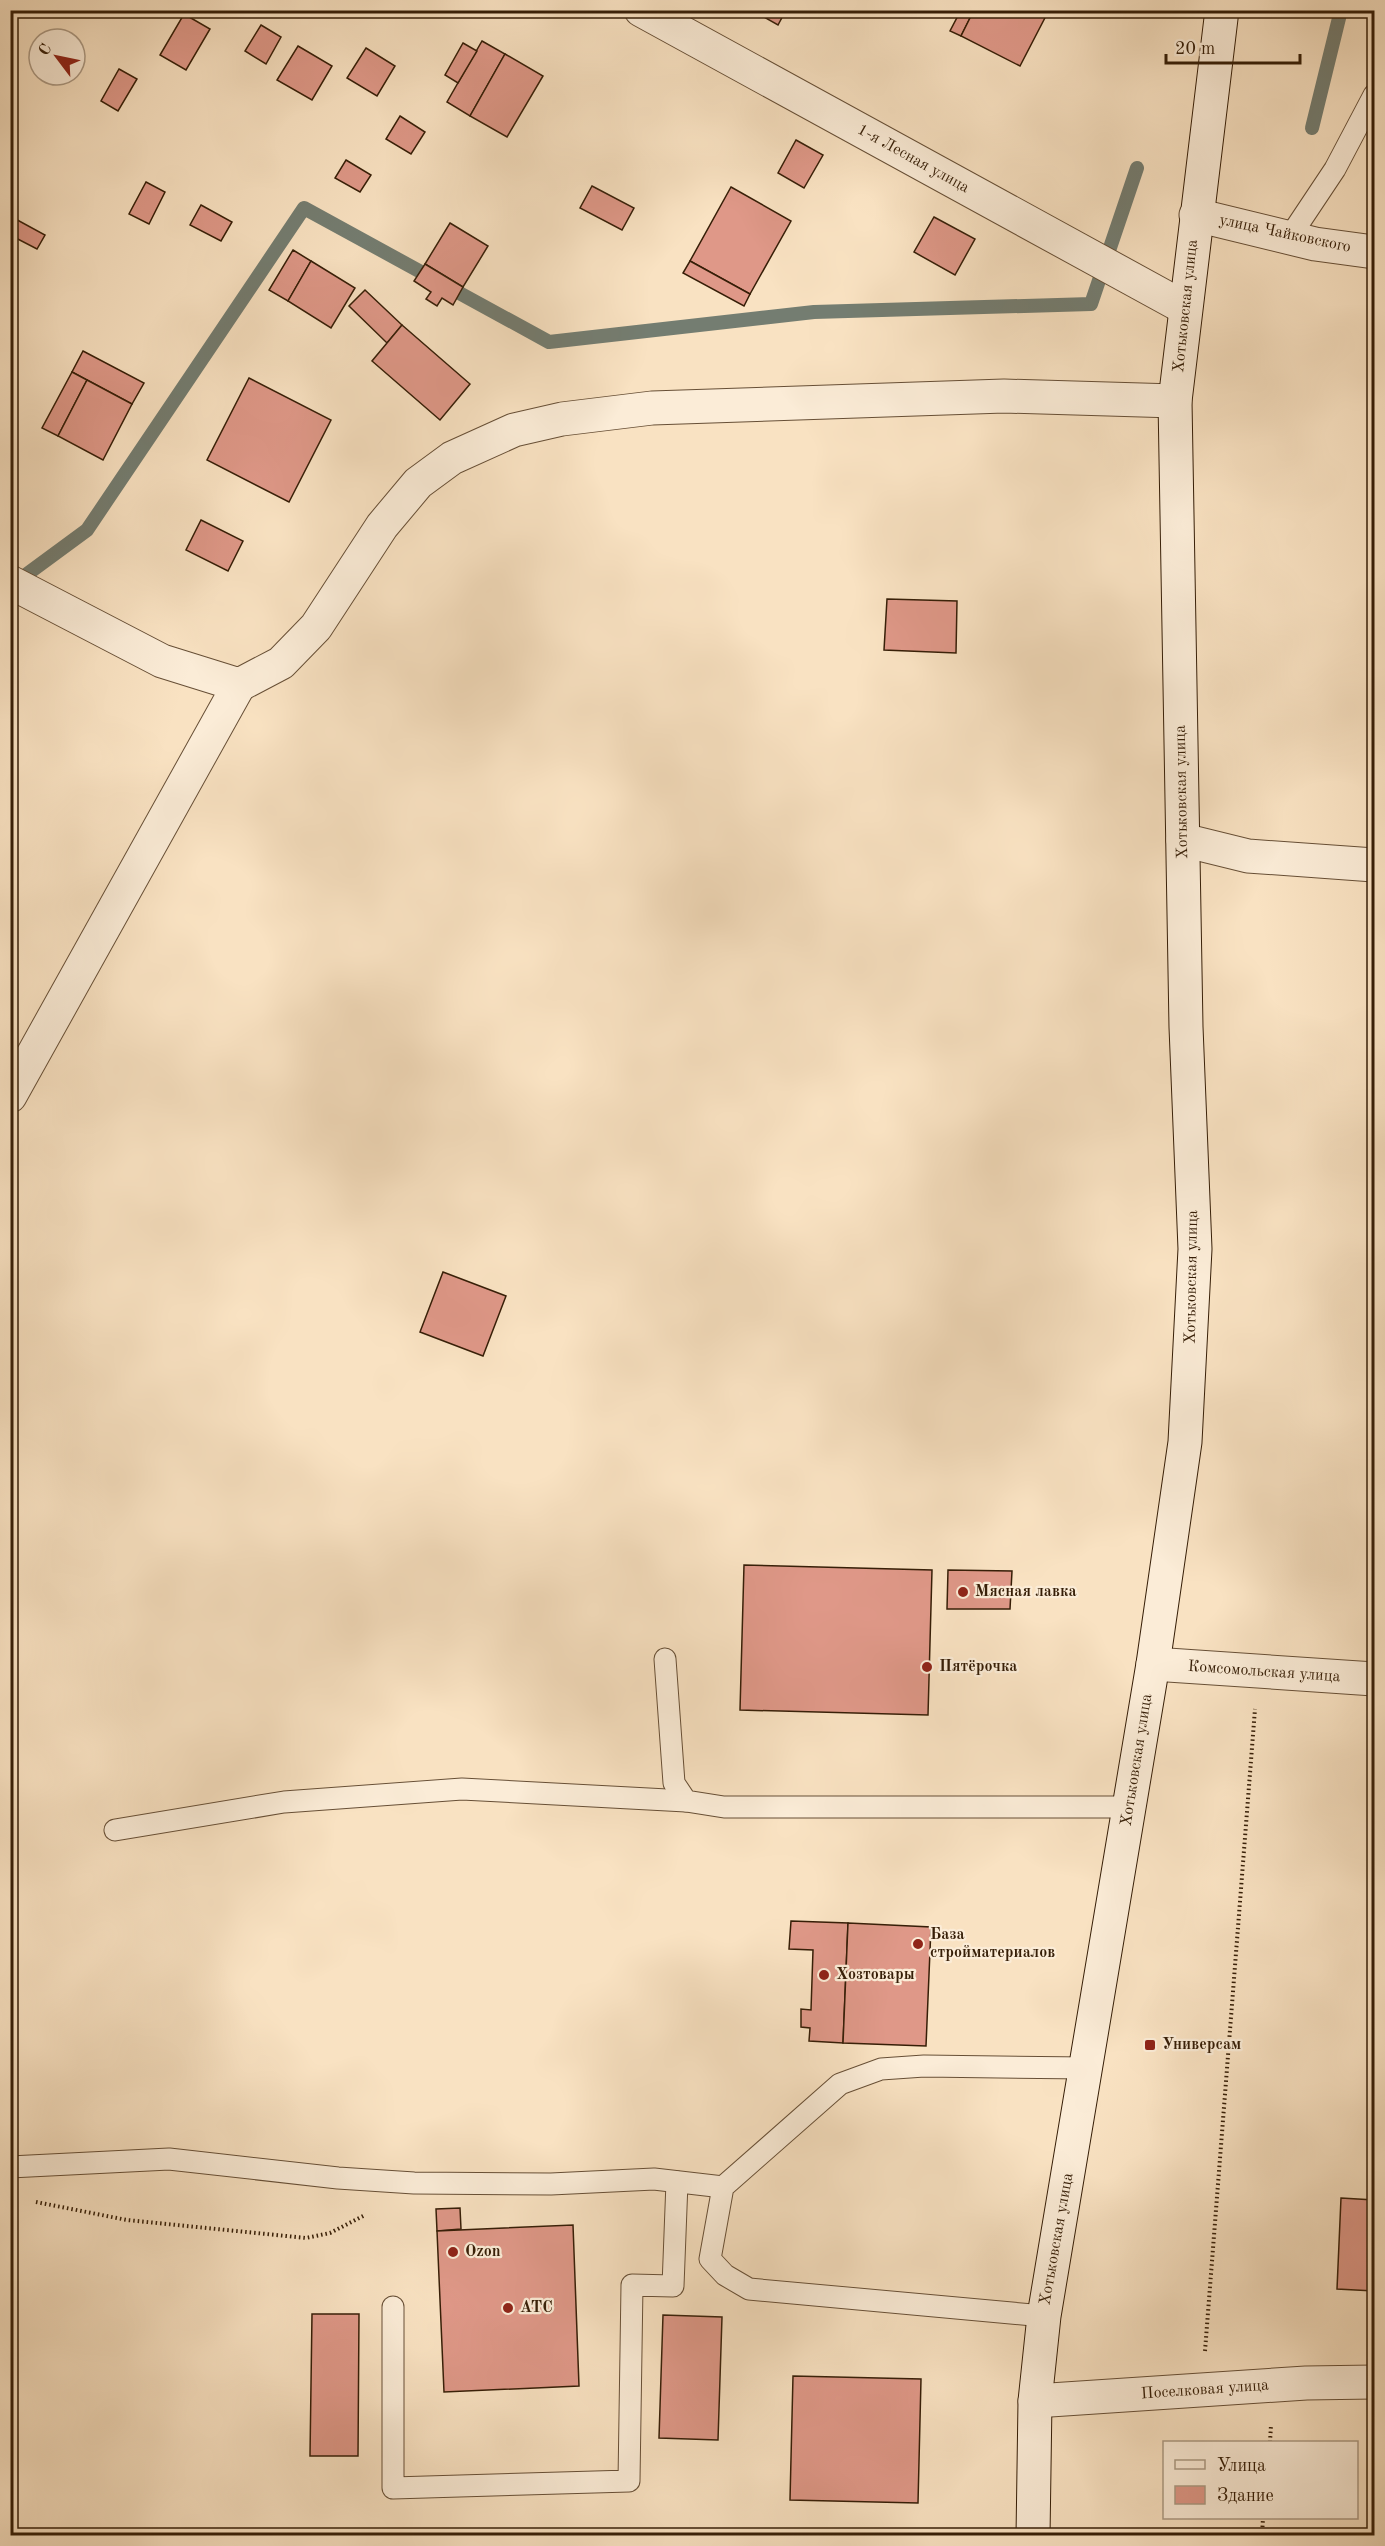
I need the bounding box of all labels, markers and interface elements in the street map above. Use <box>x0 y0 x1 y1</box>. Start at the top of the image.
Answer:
north arrow <box>27 27 87 87</box>
scale bar <box>1166 27 1300 65</box>
text: 20 m <box>1175 40 1215 58</box>
text: С <box>36 41 56 59</box>
street label: 1-я Лесная улица <box>854 122 972 196</box>
street label: улица Чайковского <box>1218 212 1352 256</box>
street label: Хотьковская улица <box>1171 238 1201 373</box>
street label: Хотьковская улица <box>1173 725 1191 859</box>
street label: Хотьковская улица <box>1183 1210 1201 1344</box>
place label: Мясная лавка <box>975 1584 1077 1600</box>
marker: Мясная лавка <box>956 1585 970 1599</box>
place label: Пятёрочка <box>939 1659 1018 1675</box>
street label: Комсомольская улица <box>1187 1659 1341 1685</box>
marker: Пятёрочка <box>920 1660 934 1674</box>
street label: Хотьковская улица <box>1119 1693 1155 1827</box>
place label: База стройматериалов <box>930 1927 1055 1961</box>
marker: База стройматериалов <box>911 1937 925 1951</box>
place label: Хозтовары <box>836 1967 915 1983</box>
marker: Хозтовары <box>817 1968 831 1982</box>
place label: Универсам <box>1162 2037 1241 2053</box>
marker: Универсам <box>1143 2038 1157 2052</box>
street label: Хотьковская улица <box>1037 2172 1077 2306</box>
place label: Ozon <box>465 2244 501 2260</box>
marker: Ozon <box>446 2245 460 2259</box>
place label: АТС <box>520 2300 553 2316</box>
marker: АТС <box>501 2301 515 2315</box>
street label: Поселковая улица <box>1140 2378 1270 2402</box>
legend <box>1163 2441 1358 2519</box>
text: Улица <box>1217 2457 1266 2475</box>
text: Здание <box>1217 2487 1274 2505</box>

